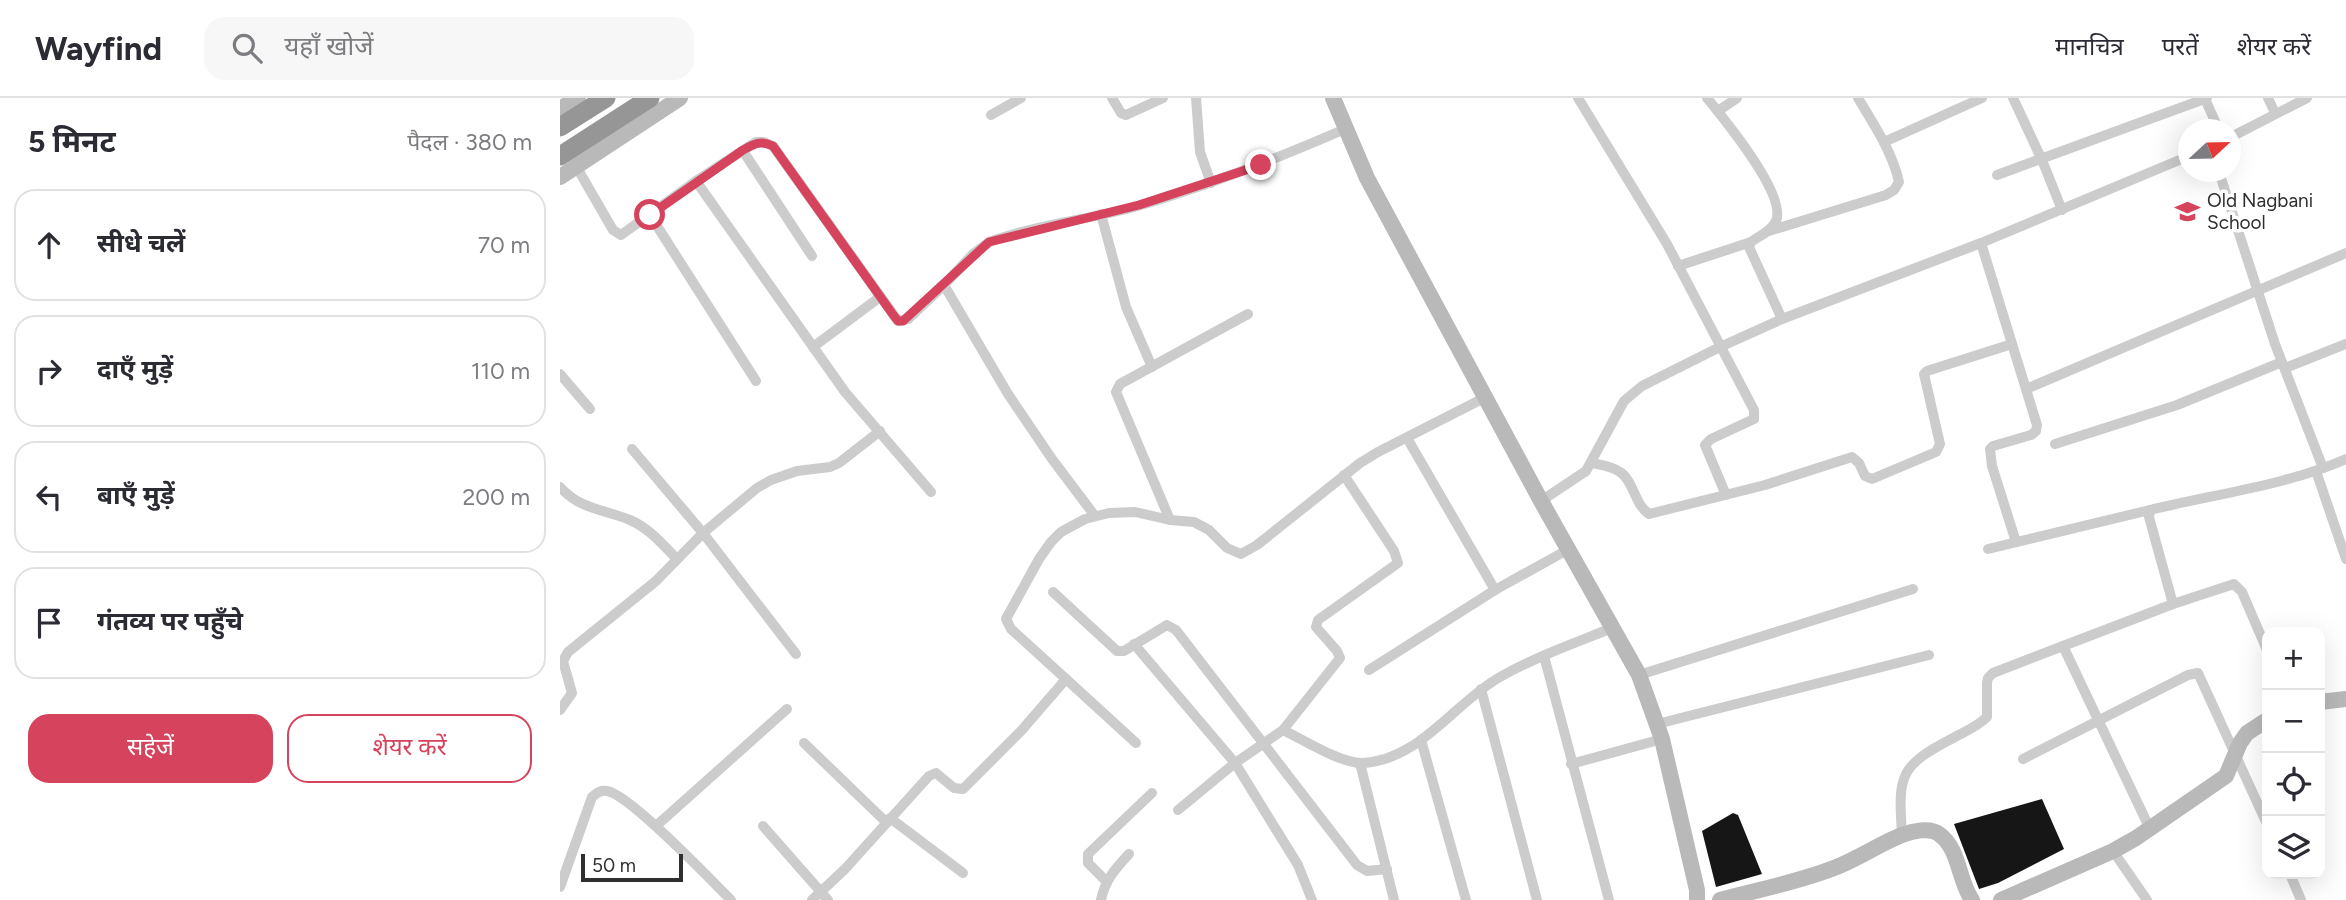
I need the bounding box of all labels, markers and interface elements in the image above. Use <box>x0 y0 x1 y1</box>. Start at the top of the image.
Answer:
search box <box>204 17 694 80</box>
text: Wayfind <box>35 29 162 68</box>
icon: search <box>228 29 266 67</box>
text: यहाँ खोजें <box>284 30 374 62</box>
text: मानचित्र <box>2055 32 2124 61</box>
text: परतें <box>2162 32 2199 61</box>
text: शेयर करें <box>2237 32 2311 61</box>
north arrow <box>2178 119 2241 182</box>
text: 5 मिनट <box>28 123 116 160</box>
text: पैदल · 380 m <box>407 128 532 156</box>
route end <box>1245 149 1276 180</box>
place label: Old Nagbani School <box>2207 189 2313 234</box>
school or university icon: Old Nagbani School <box>2173 197 2201 225</box>
route start <box>634 199 665 230</box>
icon: ahead <box>30 226 68 264</box>
text: सीधे चलें <box>97 227 185 259</box>
text: 70 m <box>478 231 530 259</box>
icon: right <box>30 352 68 390</box>
text: दाएँ मुड़ें <box>97 353 173 385</box>
text: 110 m <box>471 357 530 385</box>
icon: left <box>30 478 68 516</box>
text: बाएँ मुड़ें <box>97 479 174 511</box>
text: 200 m <box>462 483 530 511</box>
icon: arrive <box>30 604 68 642</box>
text: गंतव्य पर पहुँचे <box>97 605 243 637</box>
map controls <box>2262 627 2325 879</box>
button: + <box>2262 627 2325 690</box>
button: − <box>2262 690 2325 753</box>
button: सहेजें <box>28 714 273 783</box>
button: शेयर करें <box>287 714 532 783</box>
button: locate <box>2262 753 2325 816</box>
button: layers <box>2262 816 2325 879</box>
scale bar <box>581 851 682 883</box>
text: 50 m <box>592 854 636 877</box>

